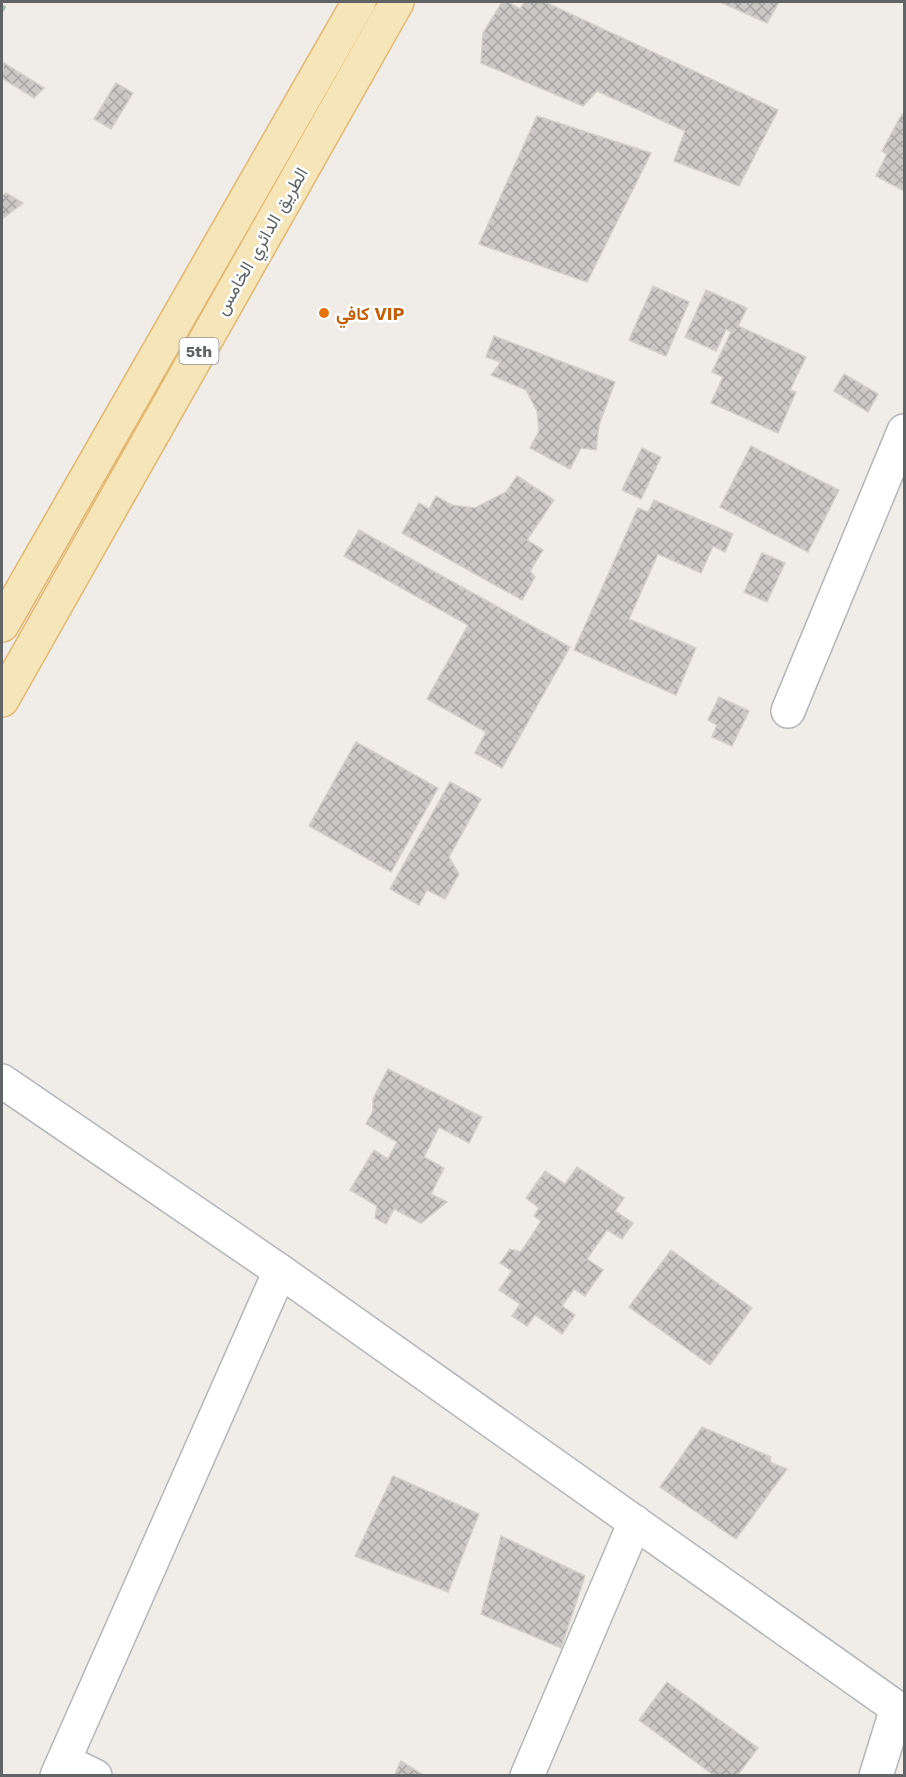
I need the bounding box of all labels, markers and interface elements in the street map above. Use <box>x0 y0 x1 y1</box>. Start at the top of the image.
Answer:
street label: الطريق الدائري الخامس <box>210 164 316 321</box>
place label: كافي VIP <box>336 303 405 329</box>
marker: كافي VIP <box>317 306 331 320</box>
road number: 5th <box>180 338 218 364</box>

